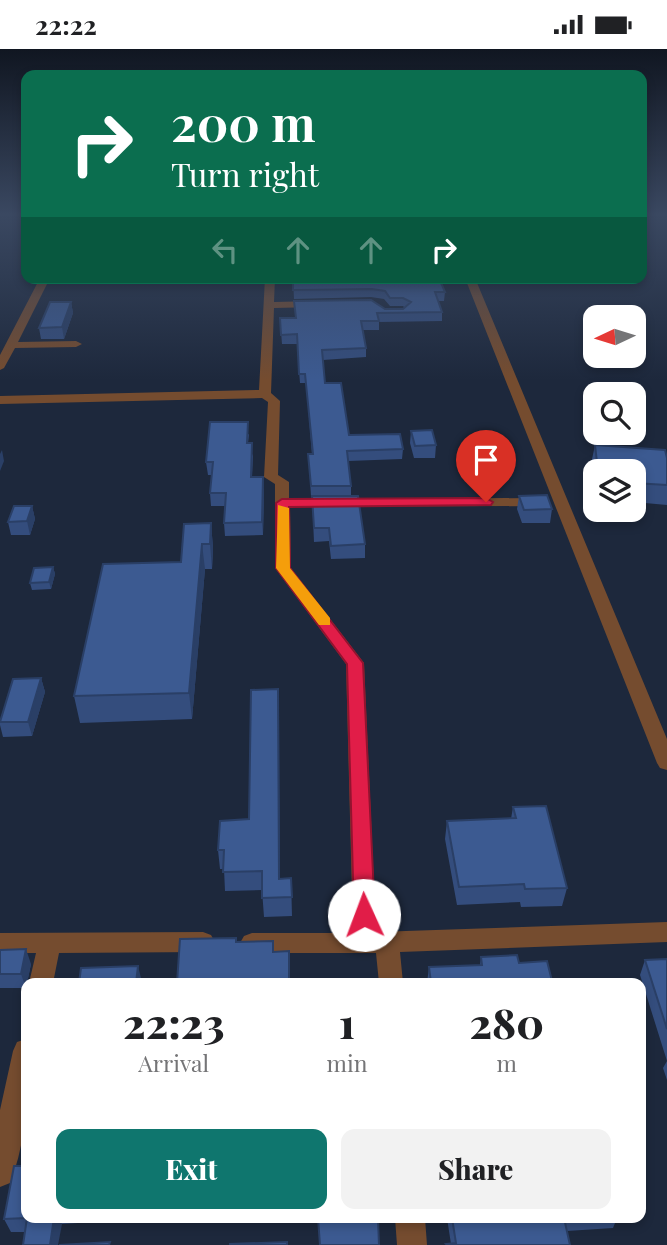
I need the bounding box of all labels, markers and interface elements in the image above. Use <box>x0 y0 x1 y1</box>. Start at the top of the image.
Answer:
text: 22:22 <box>35 7 97 42</box>
text: 200 m <box>171 89 316 154</box>
icon: right <box>56 98 147 189</box>
text: Turn right <box>171 152 319 195</box>
icon: left <box>206 231 244 269</box>
icon: ahead <box>279 231 317 269</box>
icon: ahead <box>352 231 390 269</box>
icon: right <box>425 231 463 269</box>
north arrow <box>583 305 646 367</box>
map controls <box>583 305 646 522</box>
button: search <box>583 382 646 445</box>
pin <box>456 430 516 502</box>
icon: arrive <box>467 441 505 479</box>
button: layers <box>583 459 646 522</box>
position arrow <box>327 878 401 952</box>
text: 22:23 <box>123 994 224 1050</box>
text: 1 <box>339 994 355 1050</box>
text: 280 <box>469 994 544 1050</box>
text: Arrival <box>138 1047 209 1078</box>
text: min <box>326 1047 367 1078</box>
text: m <box>496 1047 517 1078</box>
button: Exit <box>56 1129 327 1209</box>
button: Share <box>341 1129 611 1209</box>

